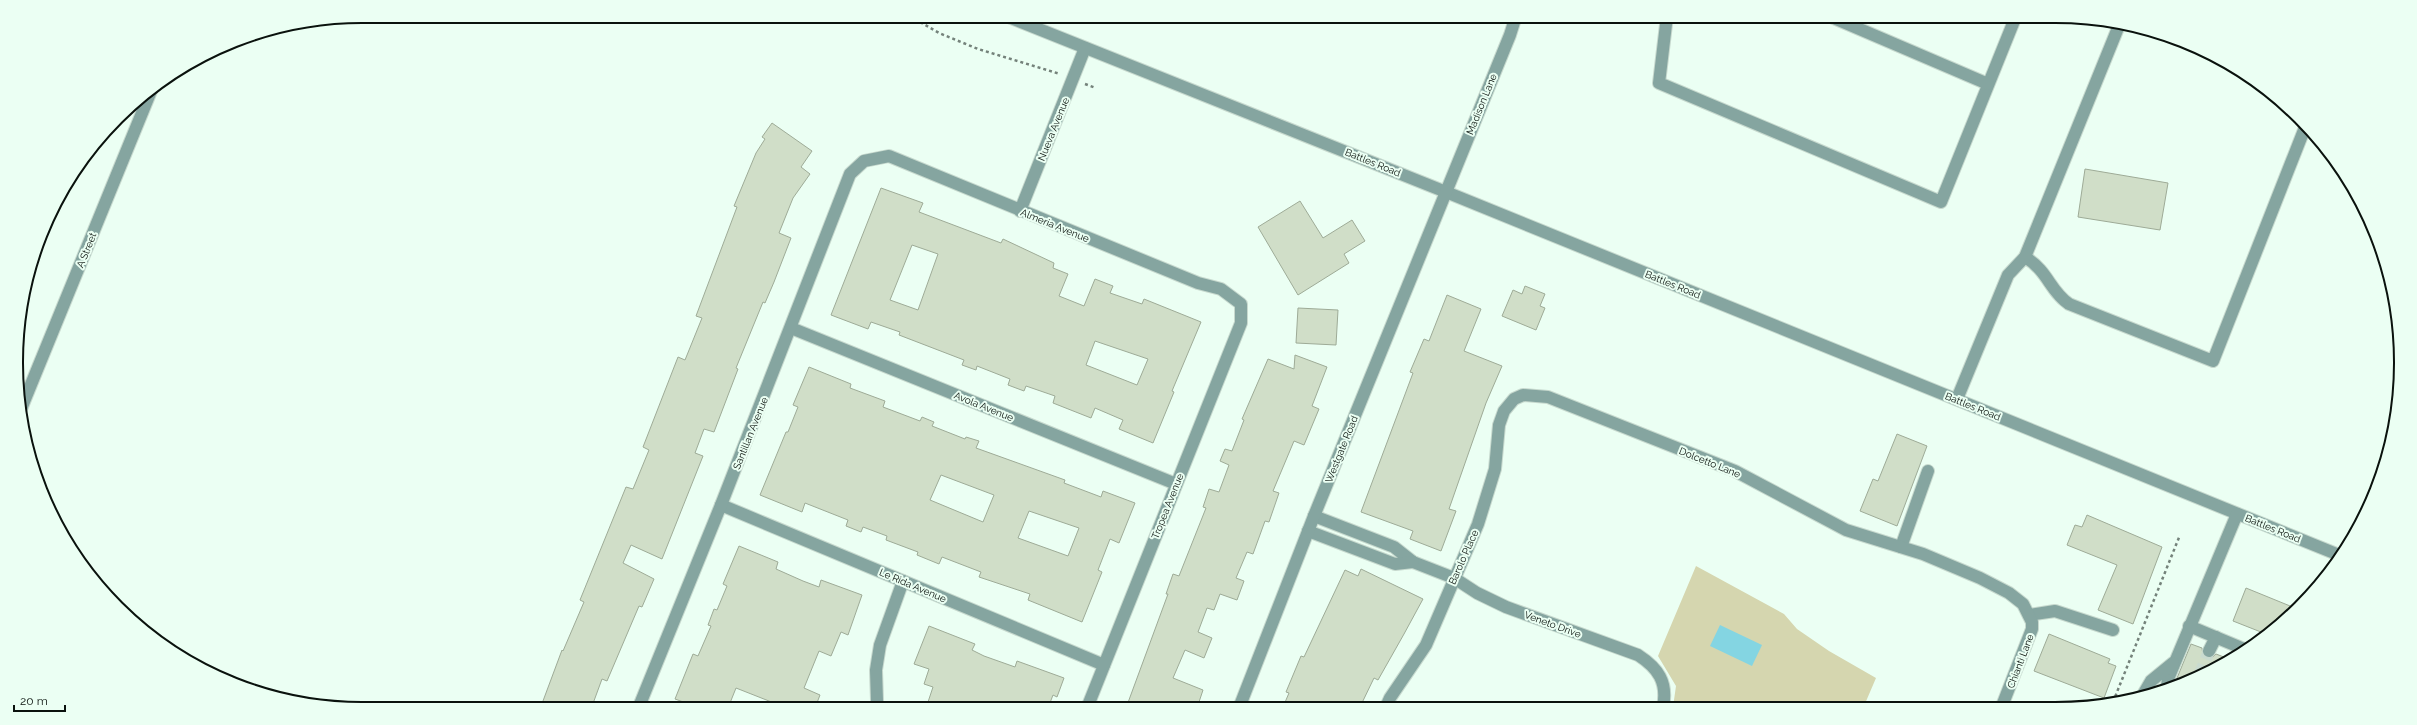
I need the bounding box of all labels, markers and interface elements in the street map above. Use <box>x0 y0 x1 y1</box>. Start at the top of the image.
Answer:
street label: Madison Lane <box>1464 72 1499 136</box>
street label: Nueva Avenue <box>1036 96 1071 162</box>
street label: Battles Road <box>1344 146 1402 179</box>
street label: Almeria Avenue <box>1019 207 1091 244</box>
street label: A Street <box>74 231 99 269</box>
street label: Battles Road <box>1644 268 1702 301</box>
street label: Avola Avenue <box>953 390 1015 423</box>
street label: Battles Road <box>1944 390 2002 423</box>
street label: Santillan Avenue <box>731 395 770 471</box>
street label: Westgate Road <box>1323 414 1360 484</box>
street label: Dolcetto Lane <box>1678 445 1742 480</box>
street label: Tropea Avenue <box>1149 472 1186 540</box>
street label: Battles Road <box>2244 512 2302 545</box>
street label: Barolo Place <box>1447 528 1480 586</box>
street label: Le Rida Avenue <box>878 566 948 605</box>
street label: Veneto Drive <box>1523 609 1583 640</box>
street label: Chianti Lane <box>2005 632 2036 690</box>
scale bar <box>14 687 65 713</box>
text: 20 m <box>20 694 48 708</box>

